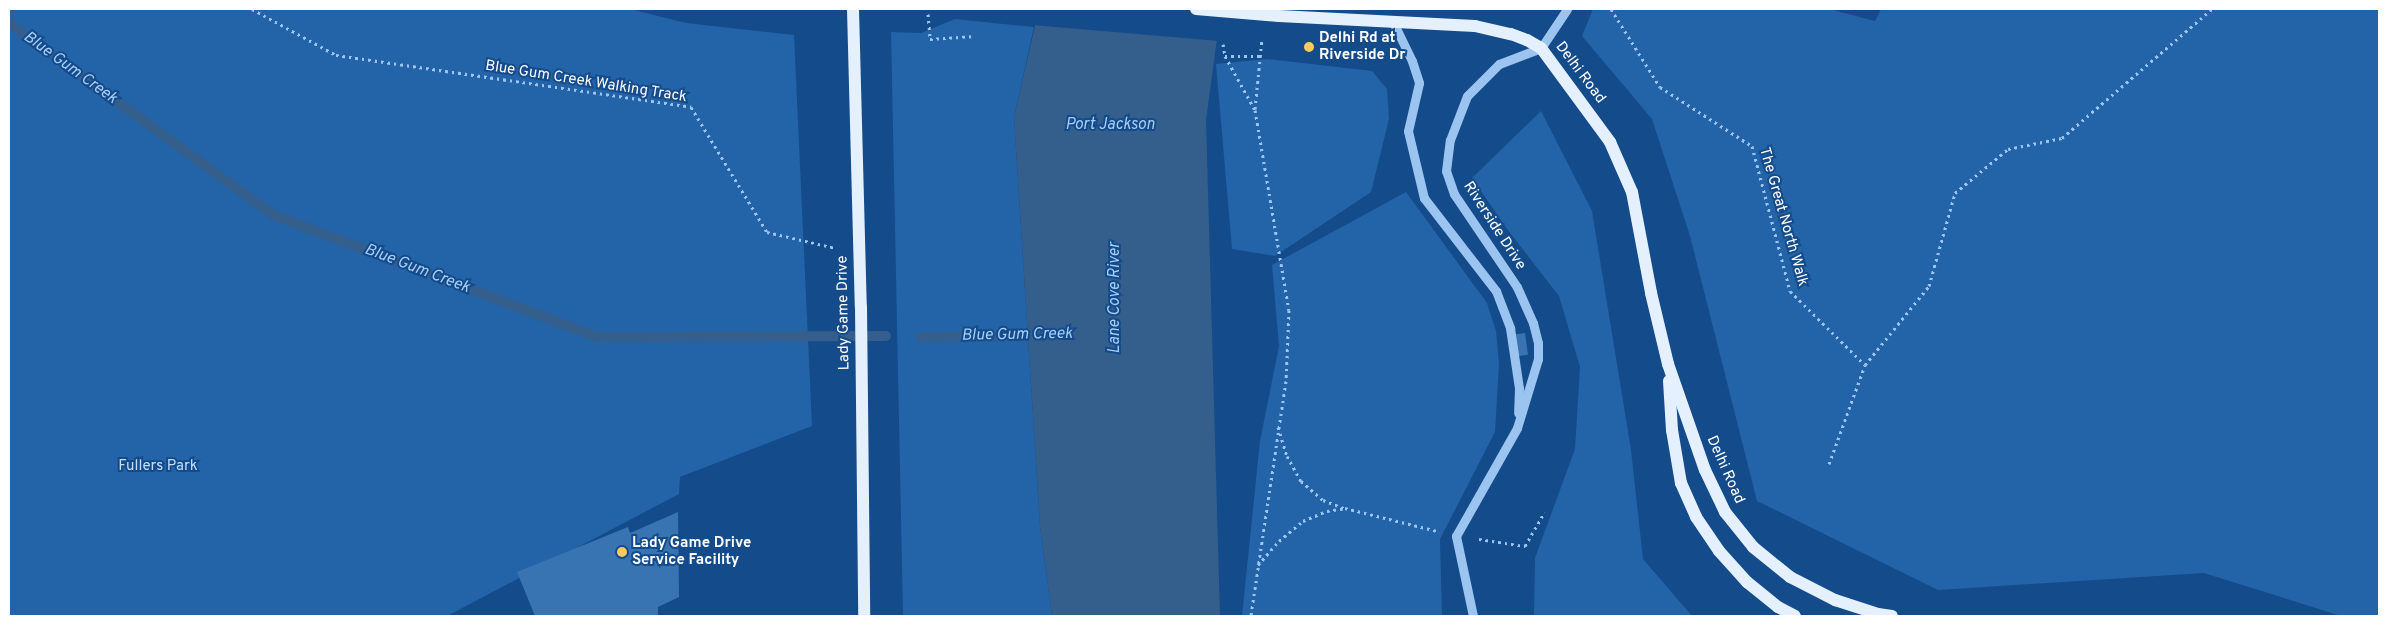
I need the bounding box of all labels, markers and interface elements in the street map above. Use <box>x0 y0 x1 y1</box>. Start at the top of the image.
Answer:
water label: Blue Gum Creek <box>19 28 121 108</box>
place label: Delhi Rd at Riverside Dr <box>1319 29 1406 64</box>
street label: Delhi Road <box>1551 39 1609 107</box>
marker: Delhi Rd at Riverside Dr <box>1303 41 1315 53</box>
street label: Blue Gum Creek Walking Track <box>483 57 689 107</box>
water label: Port Jackson <box>1065 115 1155 135</box>
street label: The Great North Walk <box>1755 145 1811 289</box>
street label: Riverside Drive <box>1459 178 1529 274</box>
water label: Blue Gum Creek <box>362 240 472 298</box>
water label: Lane Cove River <box>1105 242 1125 354</box>
street label: Lady Game Drive <box>834 255 854 371</box>
water label: Blue Gum Creek <box>961 324 1073 346</box>
street label: Delhi Road <box>1702 433 1748 507</box>
park label: Fullers Park <box>118 458 198 476</box>
place label: Lady Game Drive Service Facility <box>632 534 751 569</box>
marker: Lady Game Drive Service Facility <box>616 546 628 558</box>

